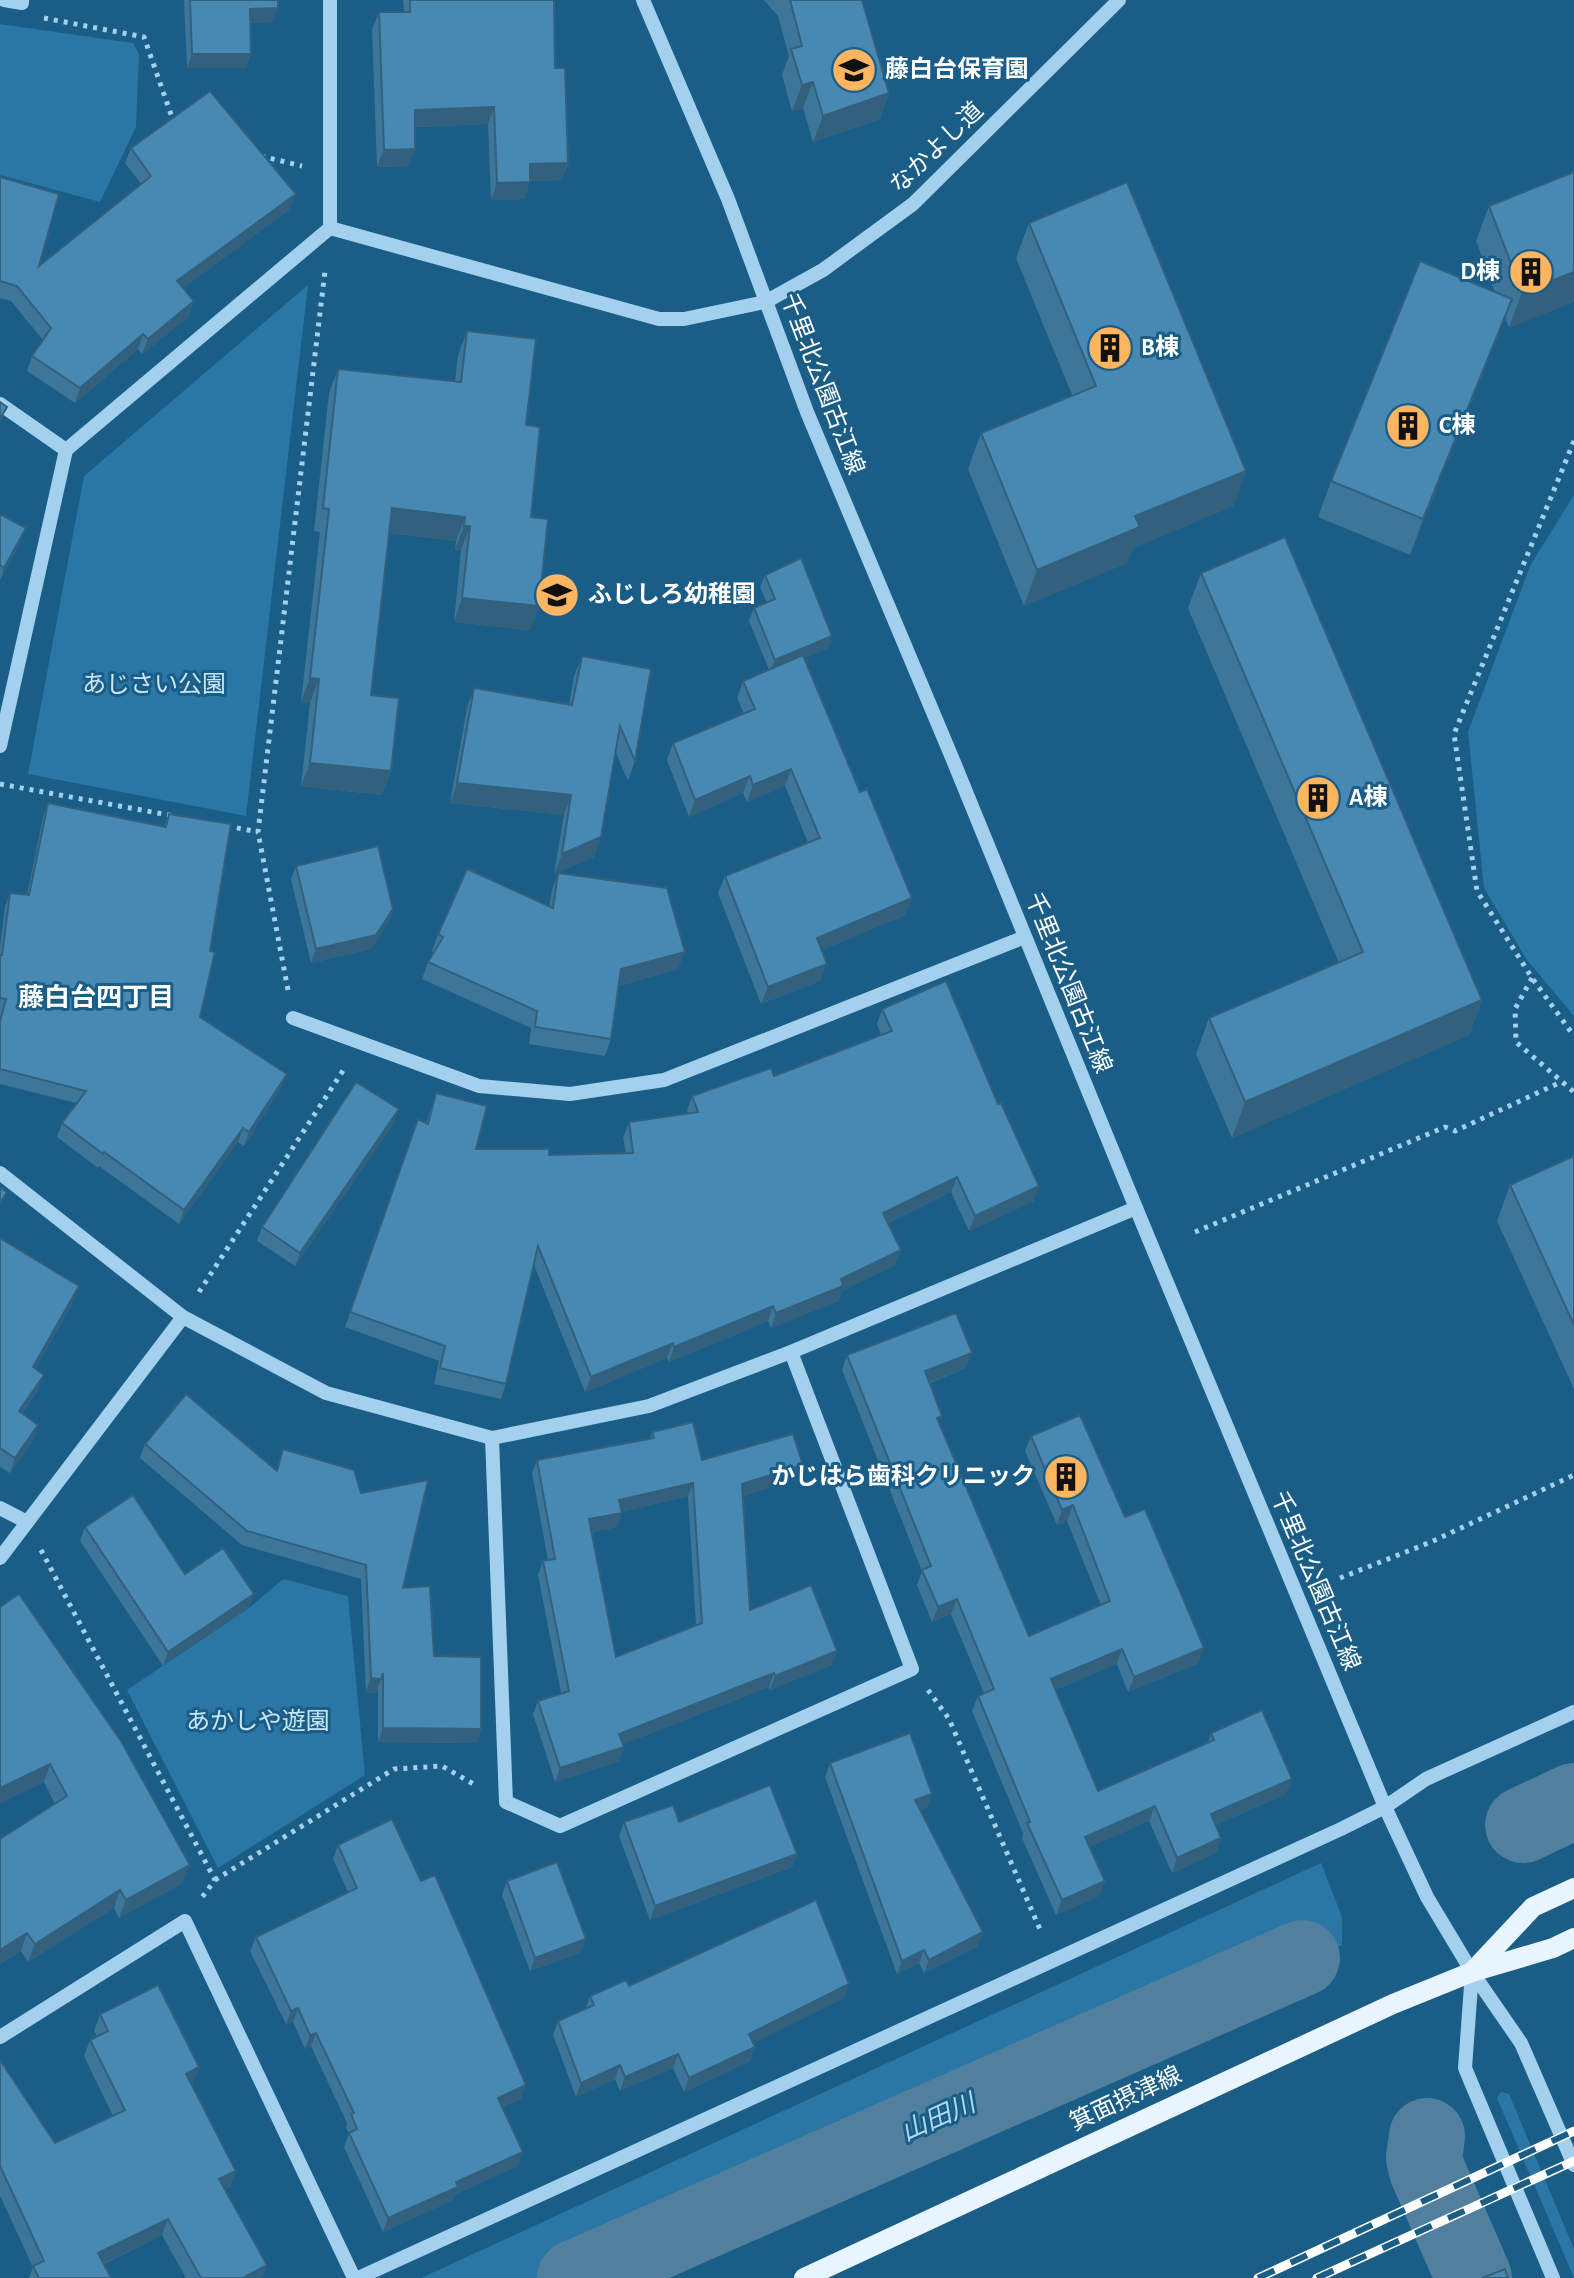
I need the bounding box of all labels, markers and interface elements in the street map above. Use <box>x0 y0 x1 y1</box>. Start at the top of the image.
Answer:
school or university icon: 藤白台保育園 <box>830 46 878 94</box>
place label: 藤白台保育園 <box>885 56 1029 82</box>
street label: なかよし道 <box>885 97 988 198</box>
building icon: D棟 <box>1507 248 1555 296</box>
place label: D棟 <box>1460 258 1500 284</box>
street label: 千里北公園古江線 <box>776 289 869 478</box>
building icon: B棟 <box>1086 324 1134 372</box>
place label: B棟 <box>1141 334 1179 360</box>
building icon: C棟 <box>1384 402 1432 450</box>
place label: C棟 <box>1439 412 1475 438</box>
school or university icon: ふじしろ幼稚園 <box>533 571 581 619</box>
place label: ふじしろ幼稚園 <box>588 581 756 607</box>
park label: あじさい公園 <box>82 672 226 697</box>
building icon: A棟 <box>1294 774 1342 822</box>
place label: A棟 <box>1349 784 1387 810</box>
street label: 千里北公園古江線 <box>1021 889 1117 1077</box>
district label: 藤白台四丁目 <box>18 983 174 1011</box>
building icon: かじはら歯科クリニック <box>1042 1453 1090 1501</box>
place label: かじはら歯科クリニック <box>771 1463 1035 1489</box>
street label: 千里北公園古江線 <box>1266 1487 1365 1674</box>
park label: あかしや遊園 <box>186 1708 330 1734</box>
street label: 箕面摂津線 <box>1066 2061 1185 2135</box>
water label: 山田川 <box>897 2088 982 2146</box>

